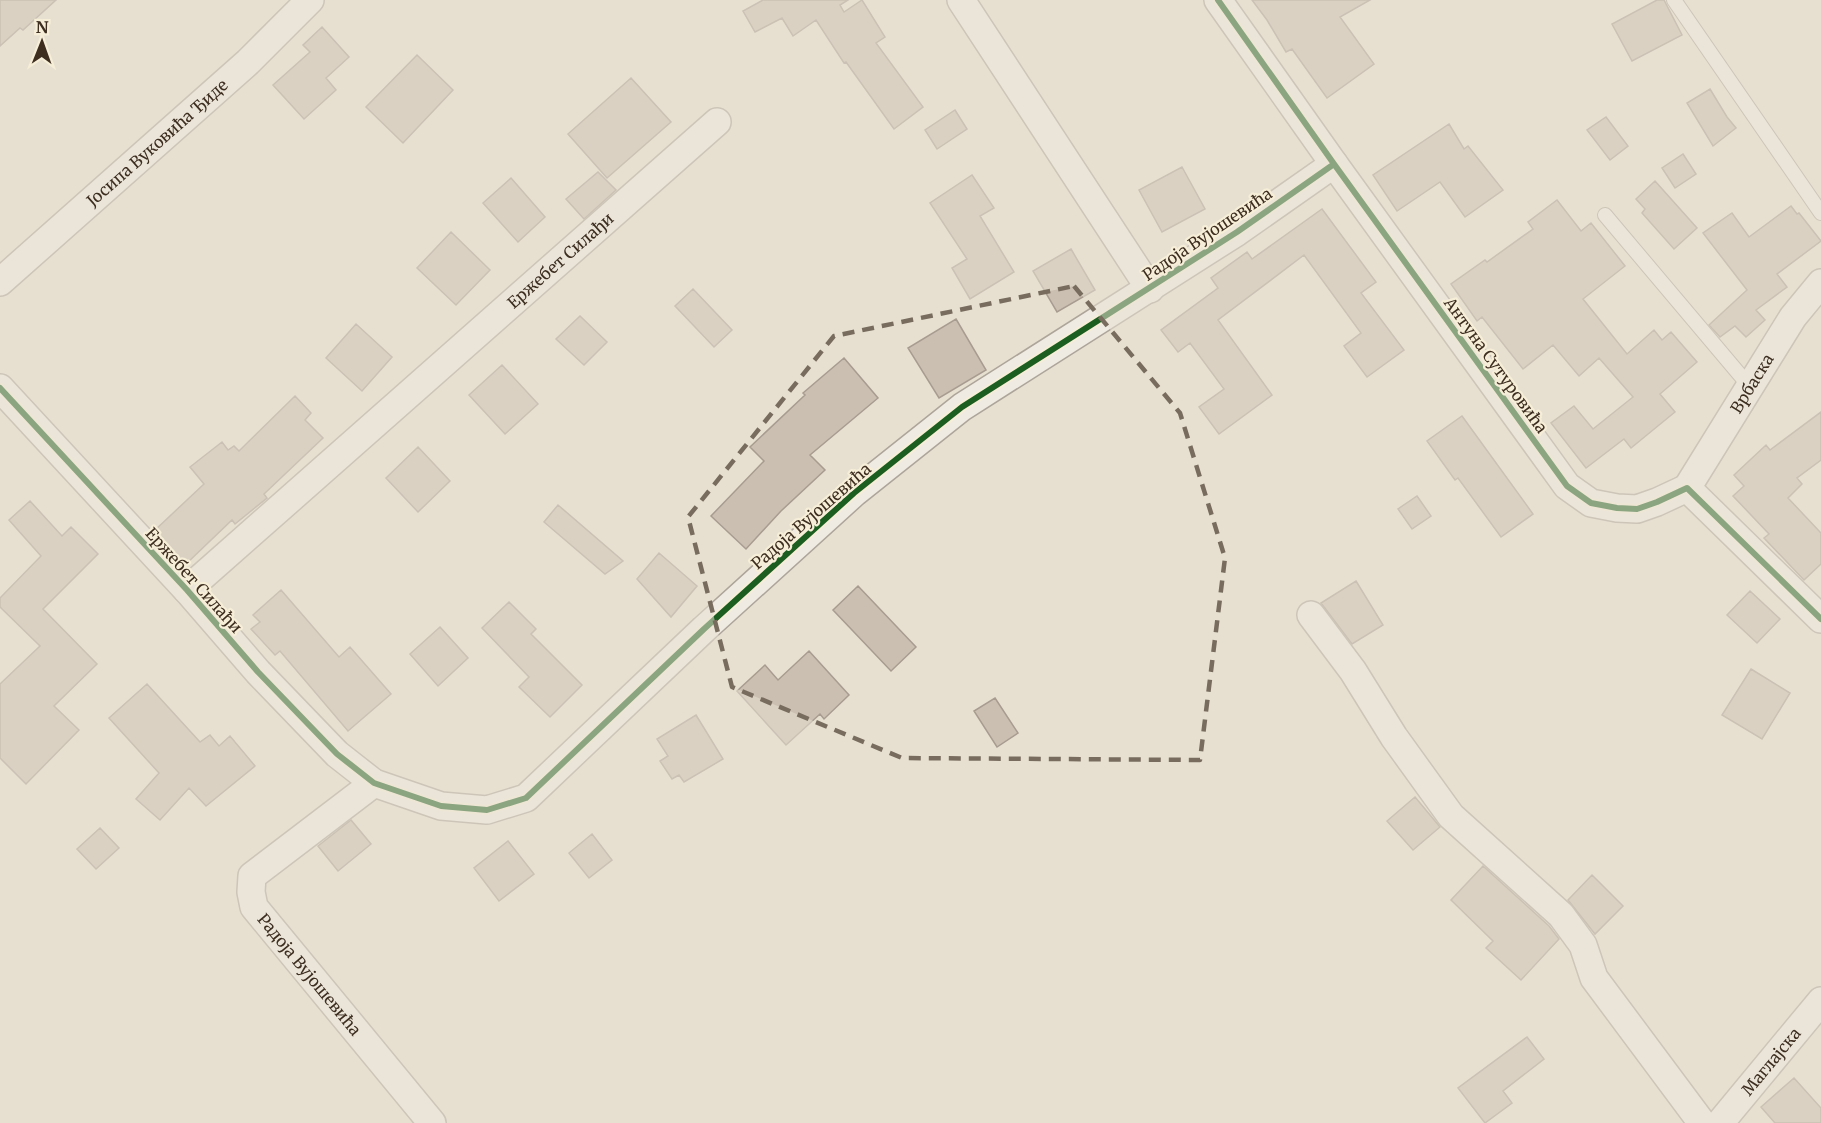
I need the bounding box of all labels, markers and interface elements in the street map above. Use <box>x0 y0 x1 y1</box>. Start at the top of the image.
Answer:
north arrow <box>12 12 72 72</box>
text: N <box>36 17 49 37</box>
street label: Јосипа Вуковића Ђиде <box>82 75 232 211</box>
street label: Радоја Вујошевића <box>1138 183 1276 285</box>
street label: Ержебет Силађи <box>503 208 617 313</box>
street label: Антуна Сутуровића <box>1439 292 1552 437</box>
street label: Врбаска <box>1726 350 1778 417</box>
street label: Радоја Вујошевића <box>747 458 875 573</box>
street label: Ержебет Силађи <box>141 523 247 637</box>
street label: Радоја Вујошевића <box>253 909 366 1040</box>
street label: Маглајска <box>1737 1023 1805 1099</box>

